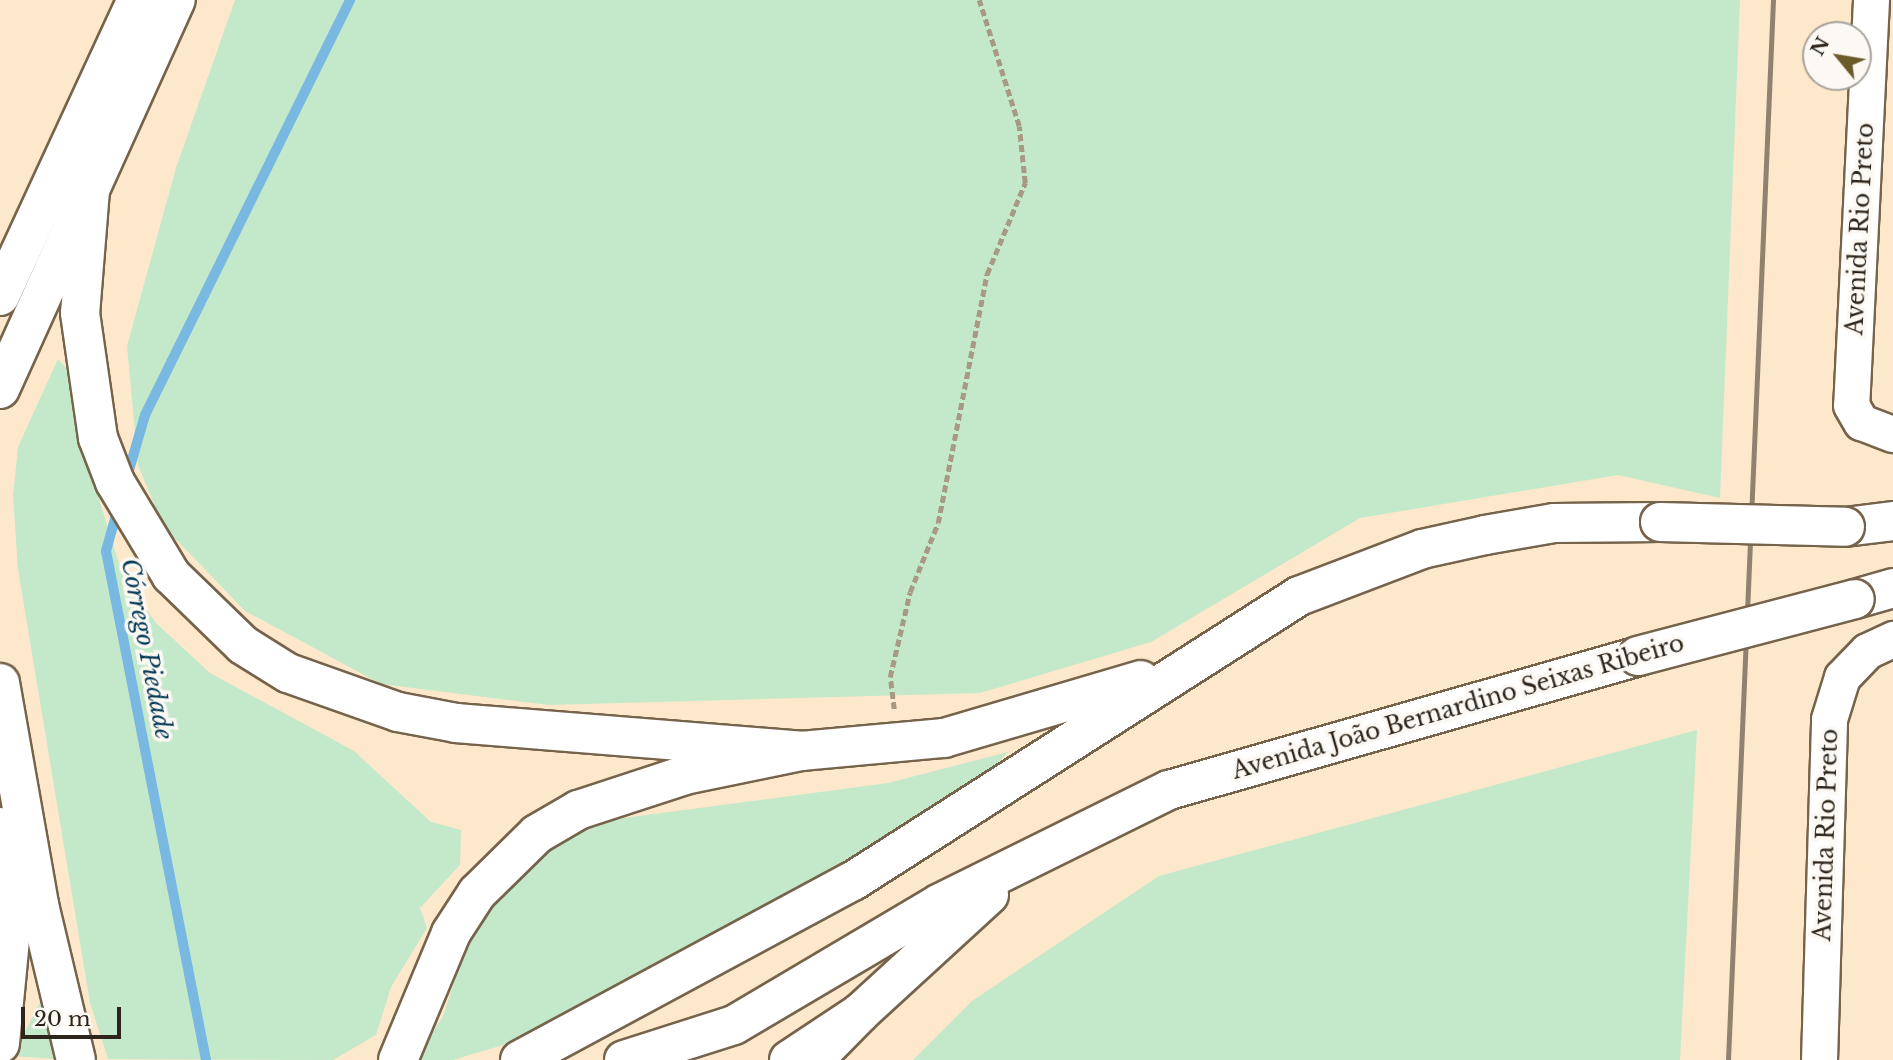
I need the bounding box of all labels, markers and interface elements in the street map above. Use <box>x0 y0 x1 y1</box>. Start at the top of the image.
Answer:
north arrow <box>1802 21 1872 91</box>
text: N <box>1806 33 1835 60</box>
street label: Avenida Rio Preto <box>1841 122 1879 336</box>
water label: Córrego Piedade <box>115 556 179 742</box>
street label: Avenida João Bernardino Seixas Ribeiro <box>1229 629 1687 785</box>
street label: Avenida Rio Preto <box>1808 728 1844 942</box>
scale bar <box>24 993 124 1038</box>
text: 20 m <box>34 1006 91 1032</box>

